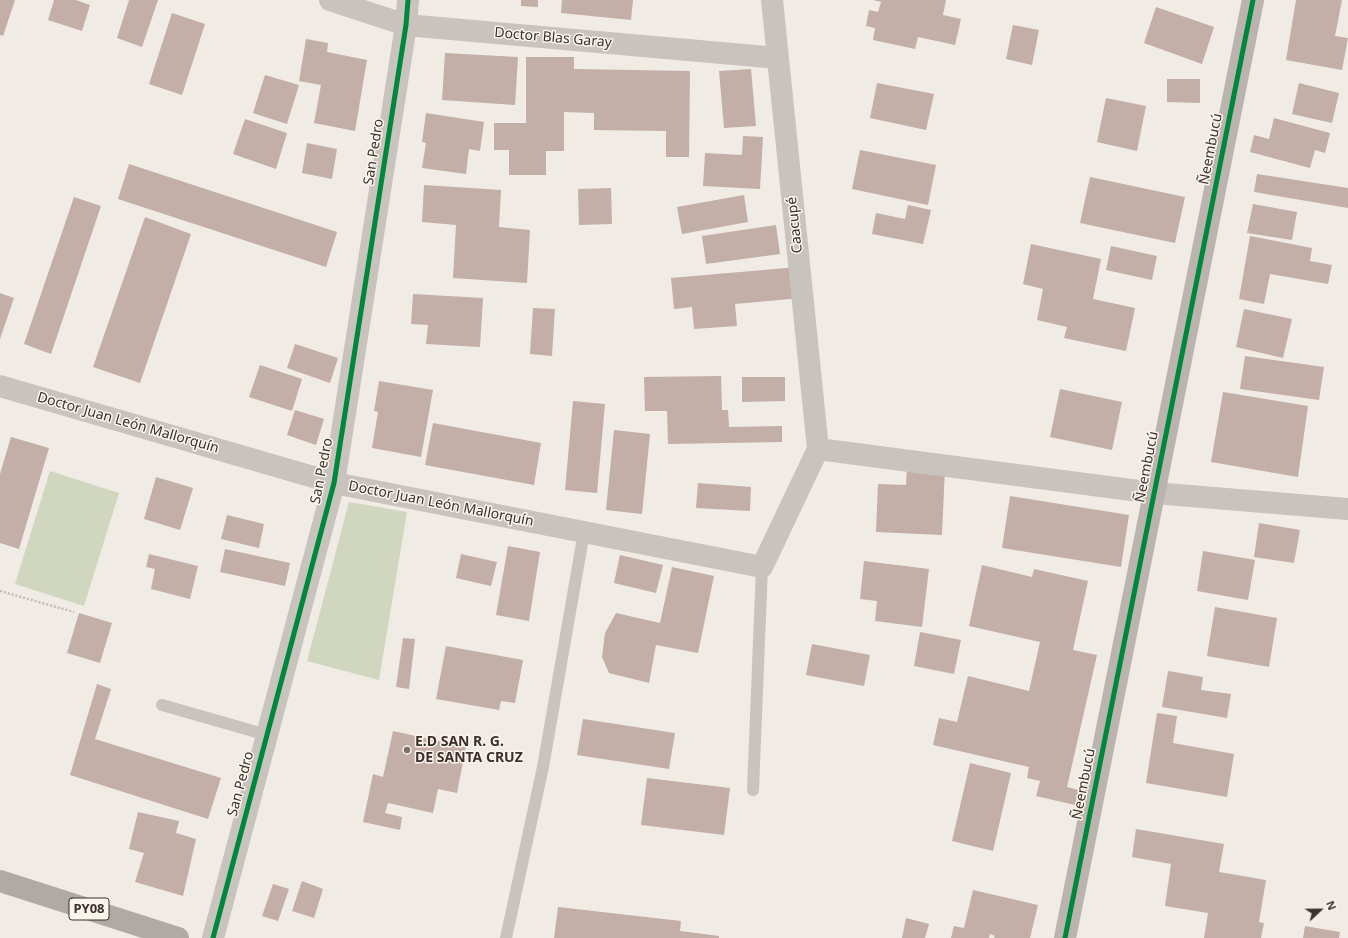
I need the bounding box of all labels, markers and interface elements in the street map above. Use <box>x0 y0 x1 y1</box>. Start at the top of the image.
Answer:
street label: Doctor Blas Garay <box>494 24 612 52</box>
street label: Ñeembucú <box>1196 112 1226 186</box>
street label: San Pedro <box>360 118 388 186</box>
street label: Caacupé <box>784 196 806 254</box>
street label: Doctor Juan León Mallorquín <box>35 389 221 457</box>
street label: Ñeembucú <box>1132 430 1162 504</box>
street label: San Pedro <box>307 437 337 505</box>
street label: Doctor Juan León Mallorquín <box>347 478 535 530</box>
place label: E.D SAN R. G. DE SANTA CRUZ <box>415 734 523 766</box>
marker: E.D SAN R. G. DE SANTA CRUZ <box>402 745 412 755</box>
street label: Ñeembucú <box>1069 747 1099 821</box>
street label: San Pedro <box>224 750 258 818</box>
north arrow <box>1300 890 1340 930</box>
road number: PY08 <box>69 898 109 920</box>
text: N <box>1323 898 1340 912</box>

